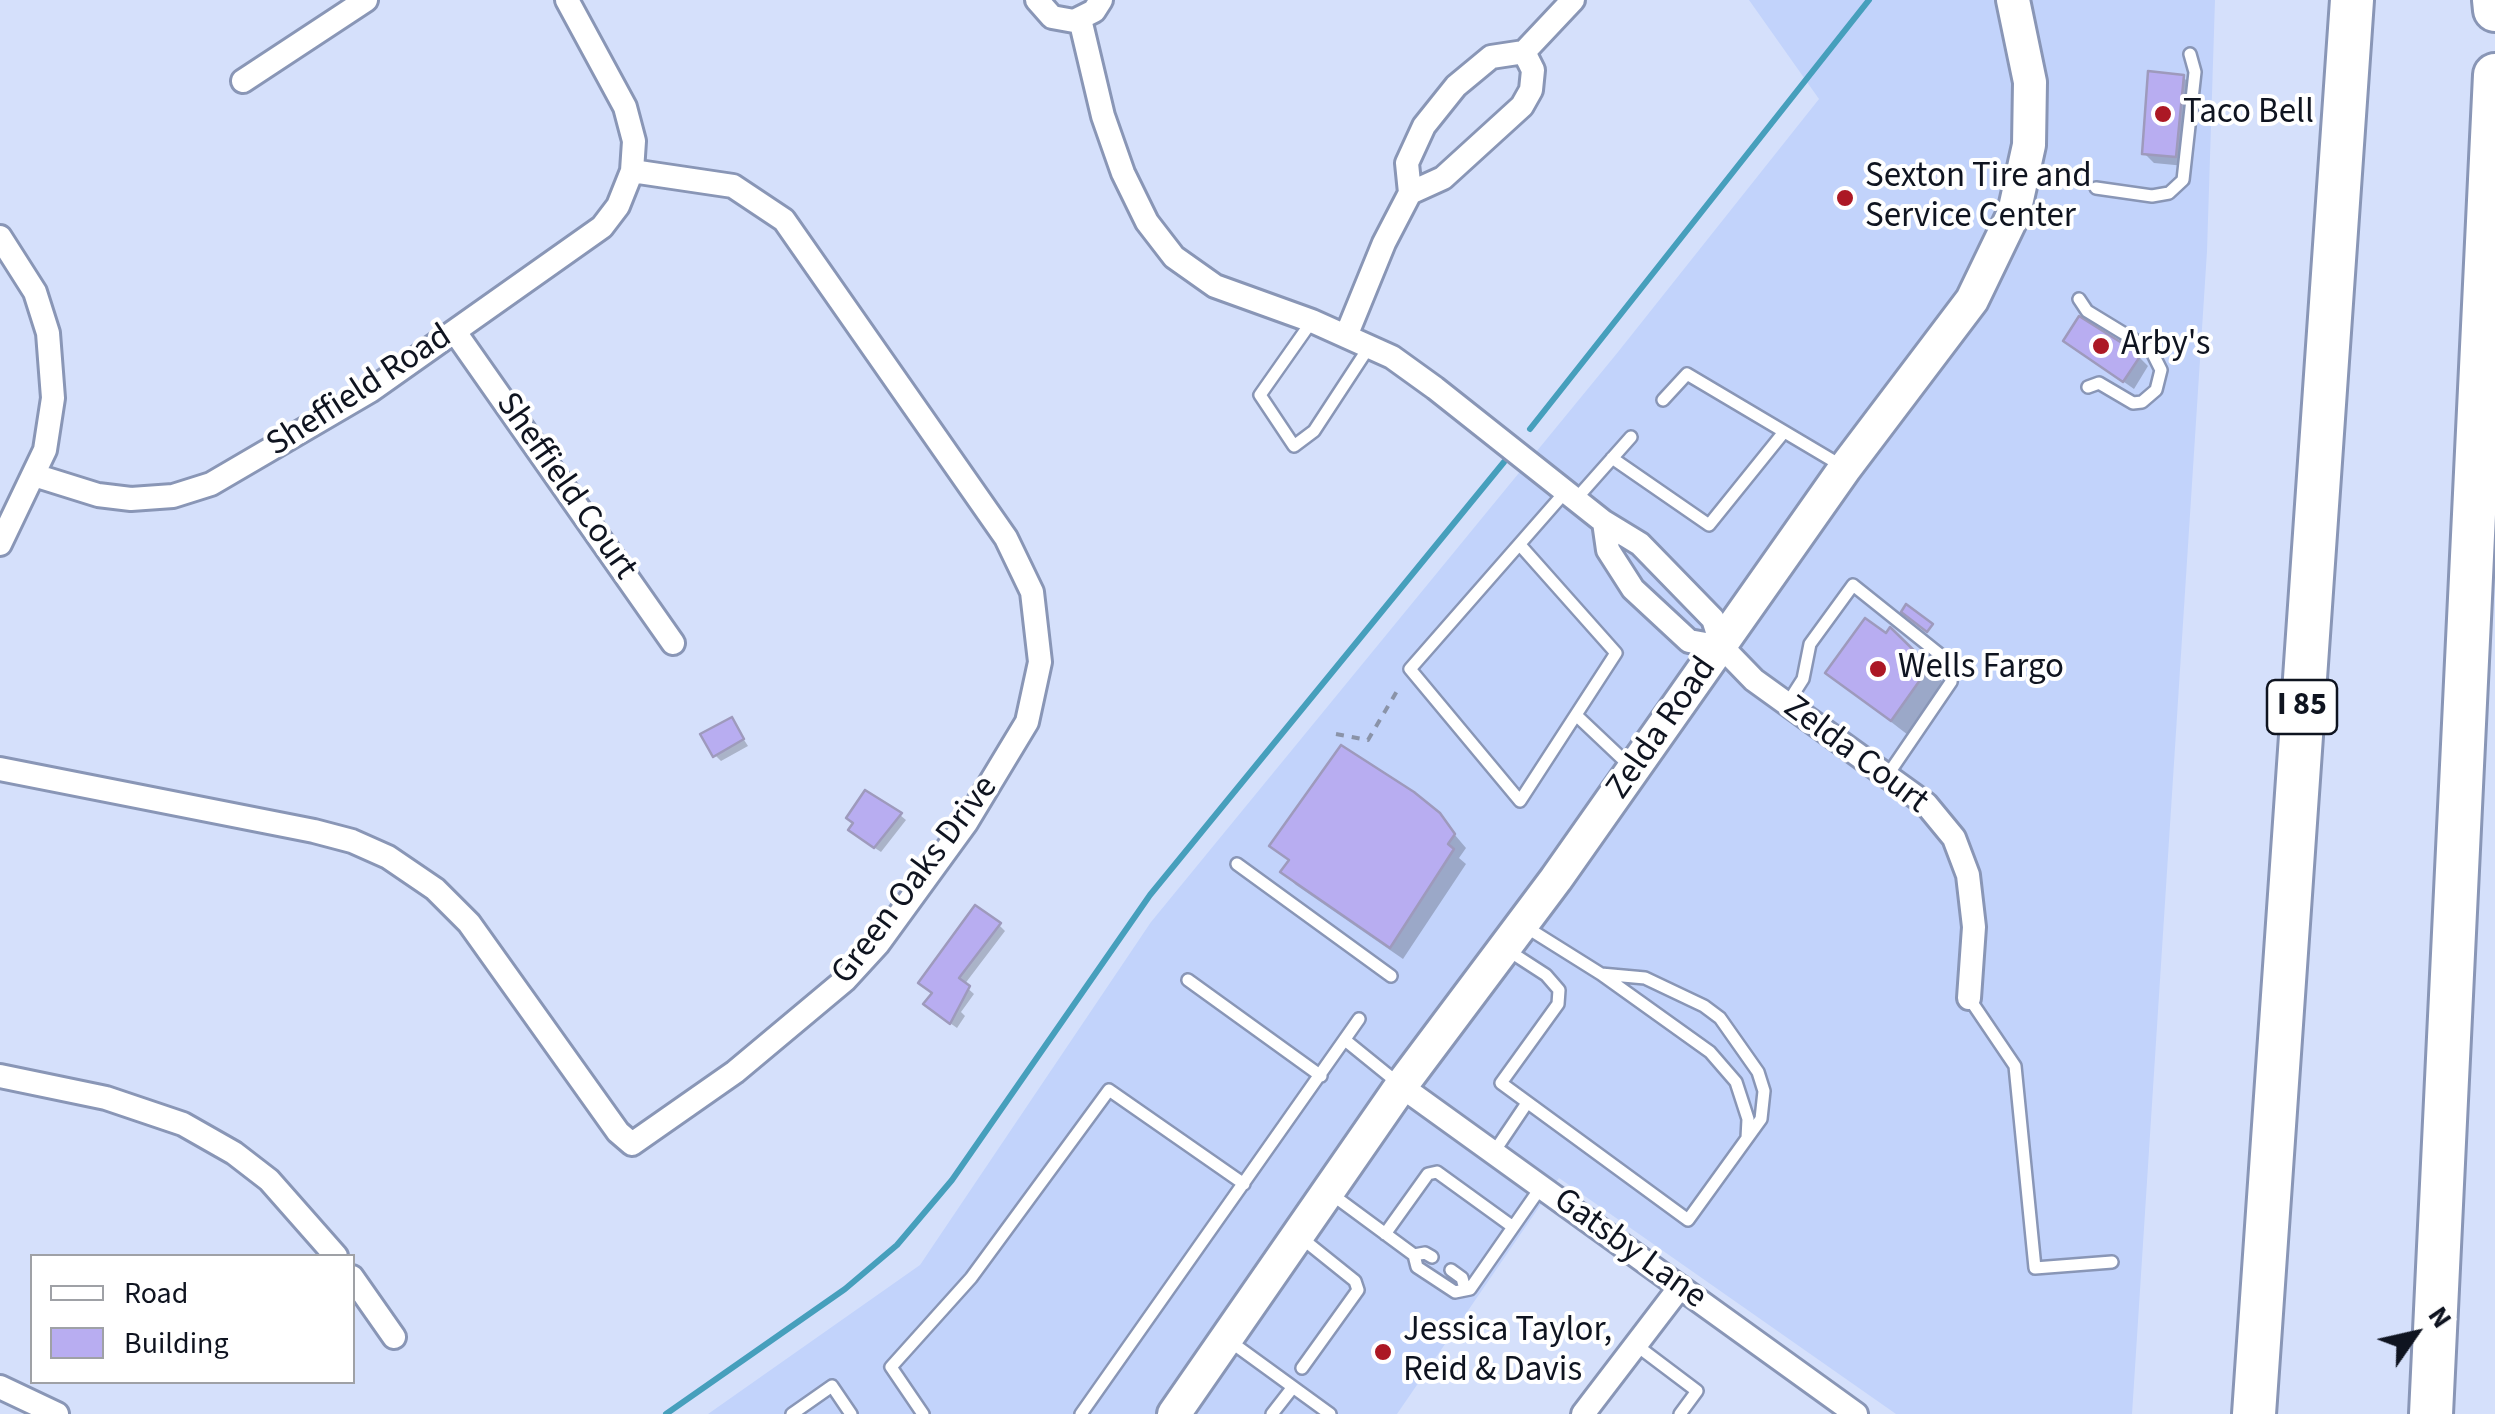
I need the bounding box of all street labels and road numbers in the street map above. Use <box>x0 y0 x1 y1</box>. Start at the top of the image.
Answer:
street label: Sheffield Road <box>260 317 460 467</box>
street label: Sheffield Court <box>485 385 645 589</box>
street label: Zelda Road <box>1599 650 1727 808</box>
road number: I 85 <box>2267 680 2337 734</box>
street label: Zelda Court <box>1774 688 1936 824</box>
street label: Green Oaks Drive <box>824 769 1008 993</box>
street label: Gatsby Lane <box>1544 1181 1714 1319</box>

